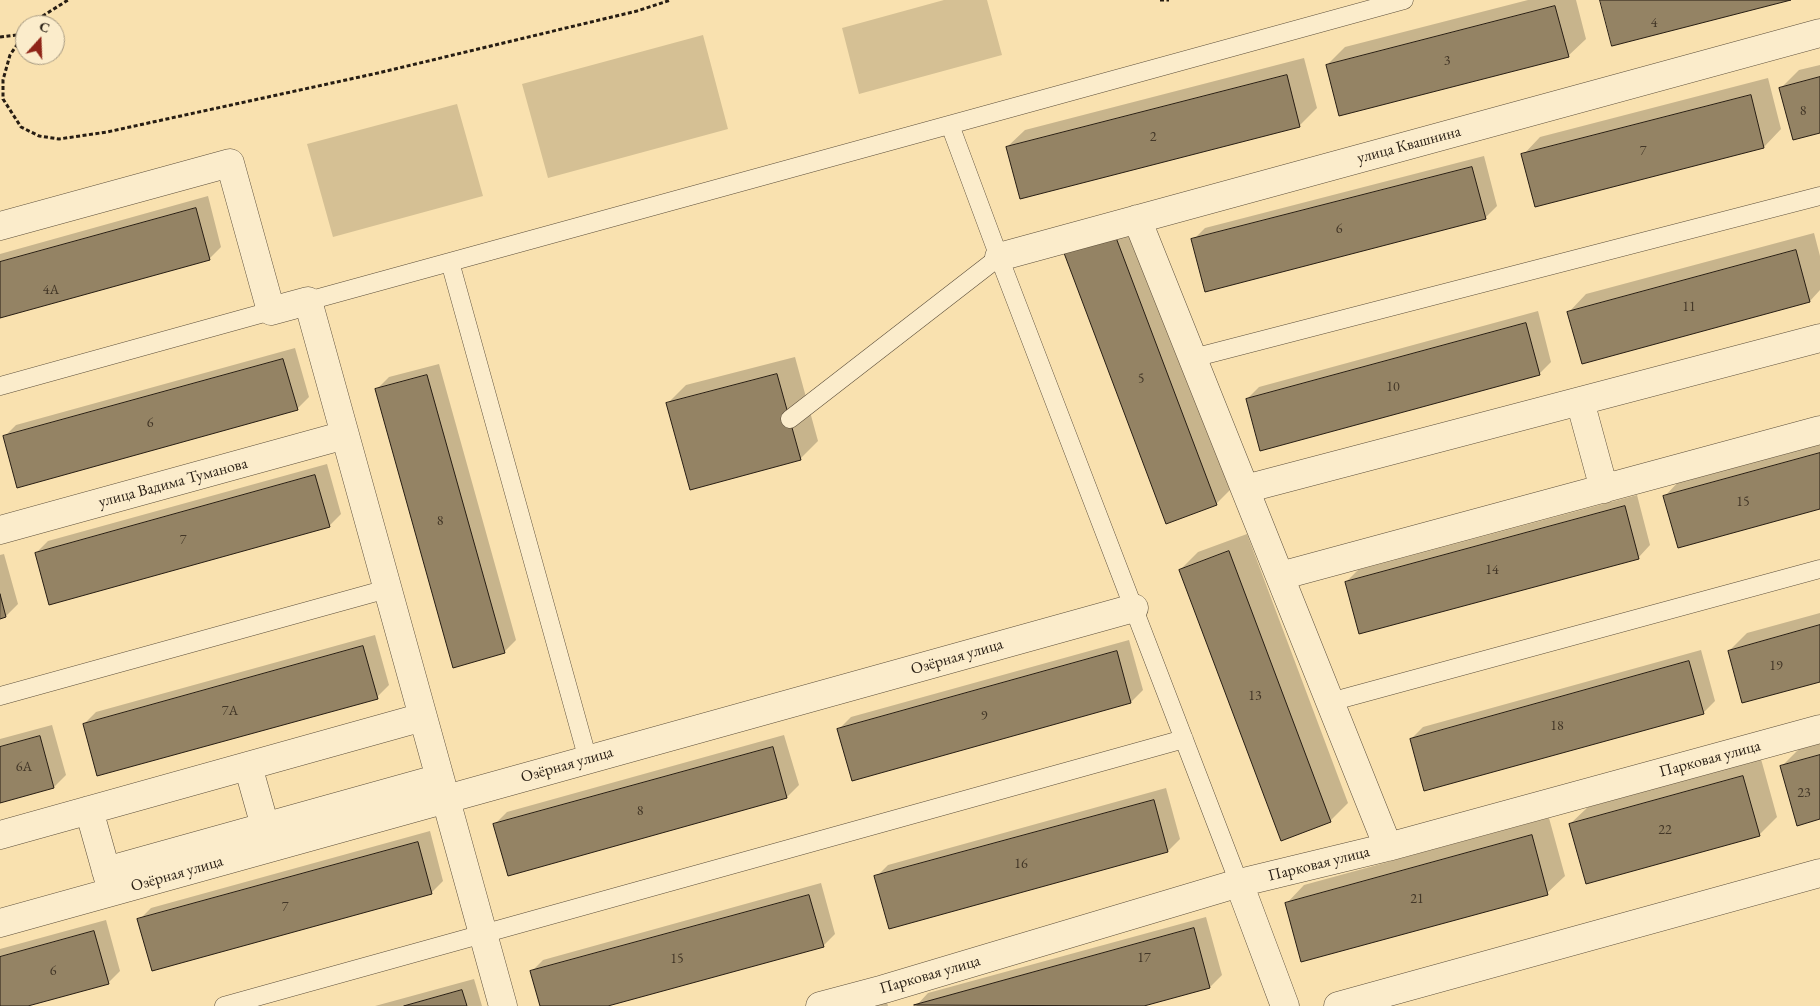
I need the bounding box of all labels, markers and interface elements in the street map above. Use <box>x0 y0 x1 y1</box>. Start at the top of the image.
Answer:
north arrow <box>15 15 65 65</box>
house number: 4 <box>1651 15 1657 31</box>
text: С <box>37 17 53 37</box>
house number: 3 <box>1444 53 1450 69</box>
house number: 8 <box>1800 103 1806 119</box>
street label: улица Квашнина <box>1355 122 1463 168</box>
house number: 2 <box>1150 129 1156 145</box>
house number: 7 <box>1640 143 1646 159</box>
house number: 6 <box>1336 221 1342 237</box>
house number: 4А <box>43 282 59 298</box>
house number: 11 <box>1682 299 1696 315</box>
house number: 5 <box>1138 371 1144 387</box>
house number: 10 <box>1386 379 1400 395</box>
house number: 6 <box>147 415 153 431</box>
street label: улица Вадима Туманова <box>96 454 250 512</box>
house number: 15 <box>1736 494 1750 510</box>
house number: 8 <box>437 513 443 529</box>
house number: 7 <box>180 532 186 548</box>
house number: 14 <box>1485 562 1499 578</box>
street label: Озёрная улица <box>909 635 1005 679</box>
house number: 19 <box>1769 658 1783 674</box>
house number: 13 <box>1248 688 1262 704</box>
house number: 7А <box>222 703 238 719</box>
house number: 9 <box>981 708 987 724</box>
house number: 18 <box>1550 718 1564 734</box>
street label: Парковая улица <box>1657 736 1763 782</box>
street label: Озёрная улица <box>519 743 615 787</box>
house number: 6А <box>16 759 32 775</box>
house number: 23 <box>1797 785 1811 801</box>
house number: 8 <box>637 803 643 819</box>
house number: 22 <box>1658 822 1672 838</box>
street label: Парковая улица <box>1266 842 1372 886</box>
street label: Озёрная улица <box>129 852 225 896</box>
house number: 16 <box>1014 856 1028 872</box>
house number: 21 <box>1410 891 1424 907</box>
house number: 7 <box>282 899 288 915</box>
house number: 17 <box>1137 950 1151 966</box>
house number: 15 <box>670 951 684 967</box>
street label: Парковая улица <box>877 951 983 999</box>
house number: 6 <box>50 963 56 979</box>

